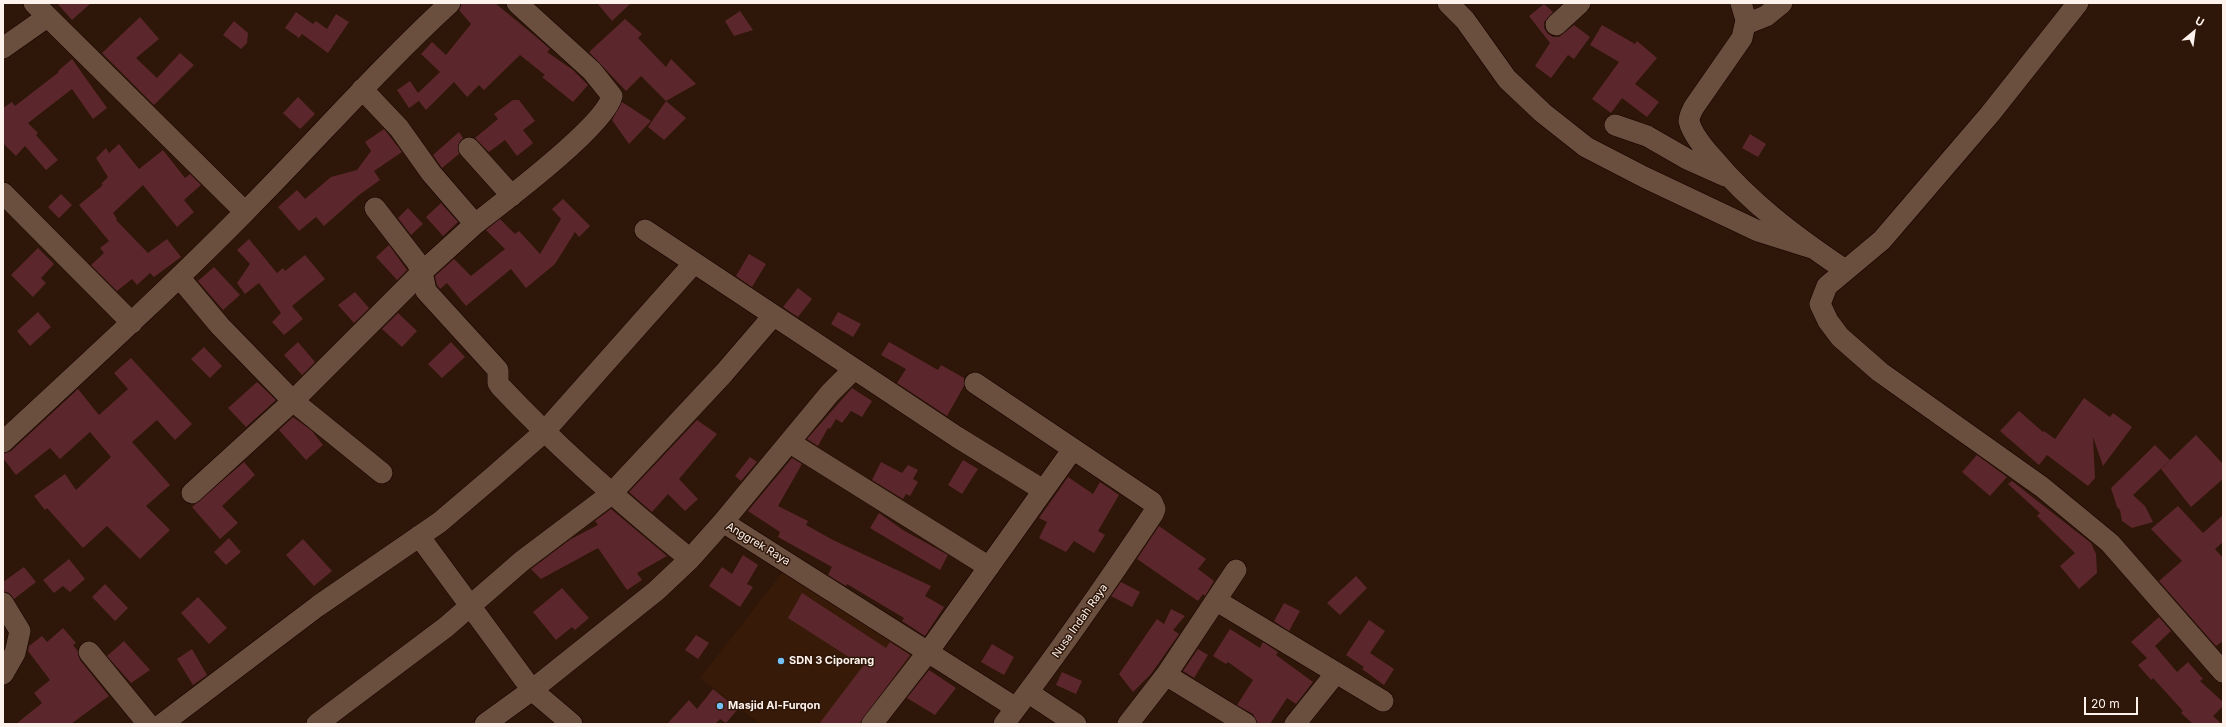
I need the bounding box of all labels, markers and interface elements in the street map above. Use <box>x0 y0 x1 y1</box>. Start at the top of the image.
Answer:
north arrow <box>2174 12 2214 52</box>
text: U <box>2193 13 2207 30</box>
street label: Anggrek Raya <box>724 520 792 568</box>
street label: Nusa Indah Raya <box>1050 582 1110 660</box>
place label: SDN 3 Ciporang <box>789 654 874 668</box>
marker: SDN 3 Ciporang <box>776 656 786 666</box>
scale bar <box>2086 689 2140 715</box>
text: 20 m <box>2091 696 2120 711</box>
place label: Masjid Al-Furqon <box>728 699 820 713</box>
marker: Masjid Al-Furqon <box>715 701 725 711</box>

